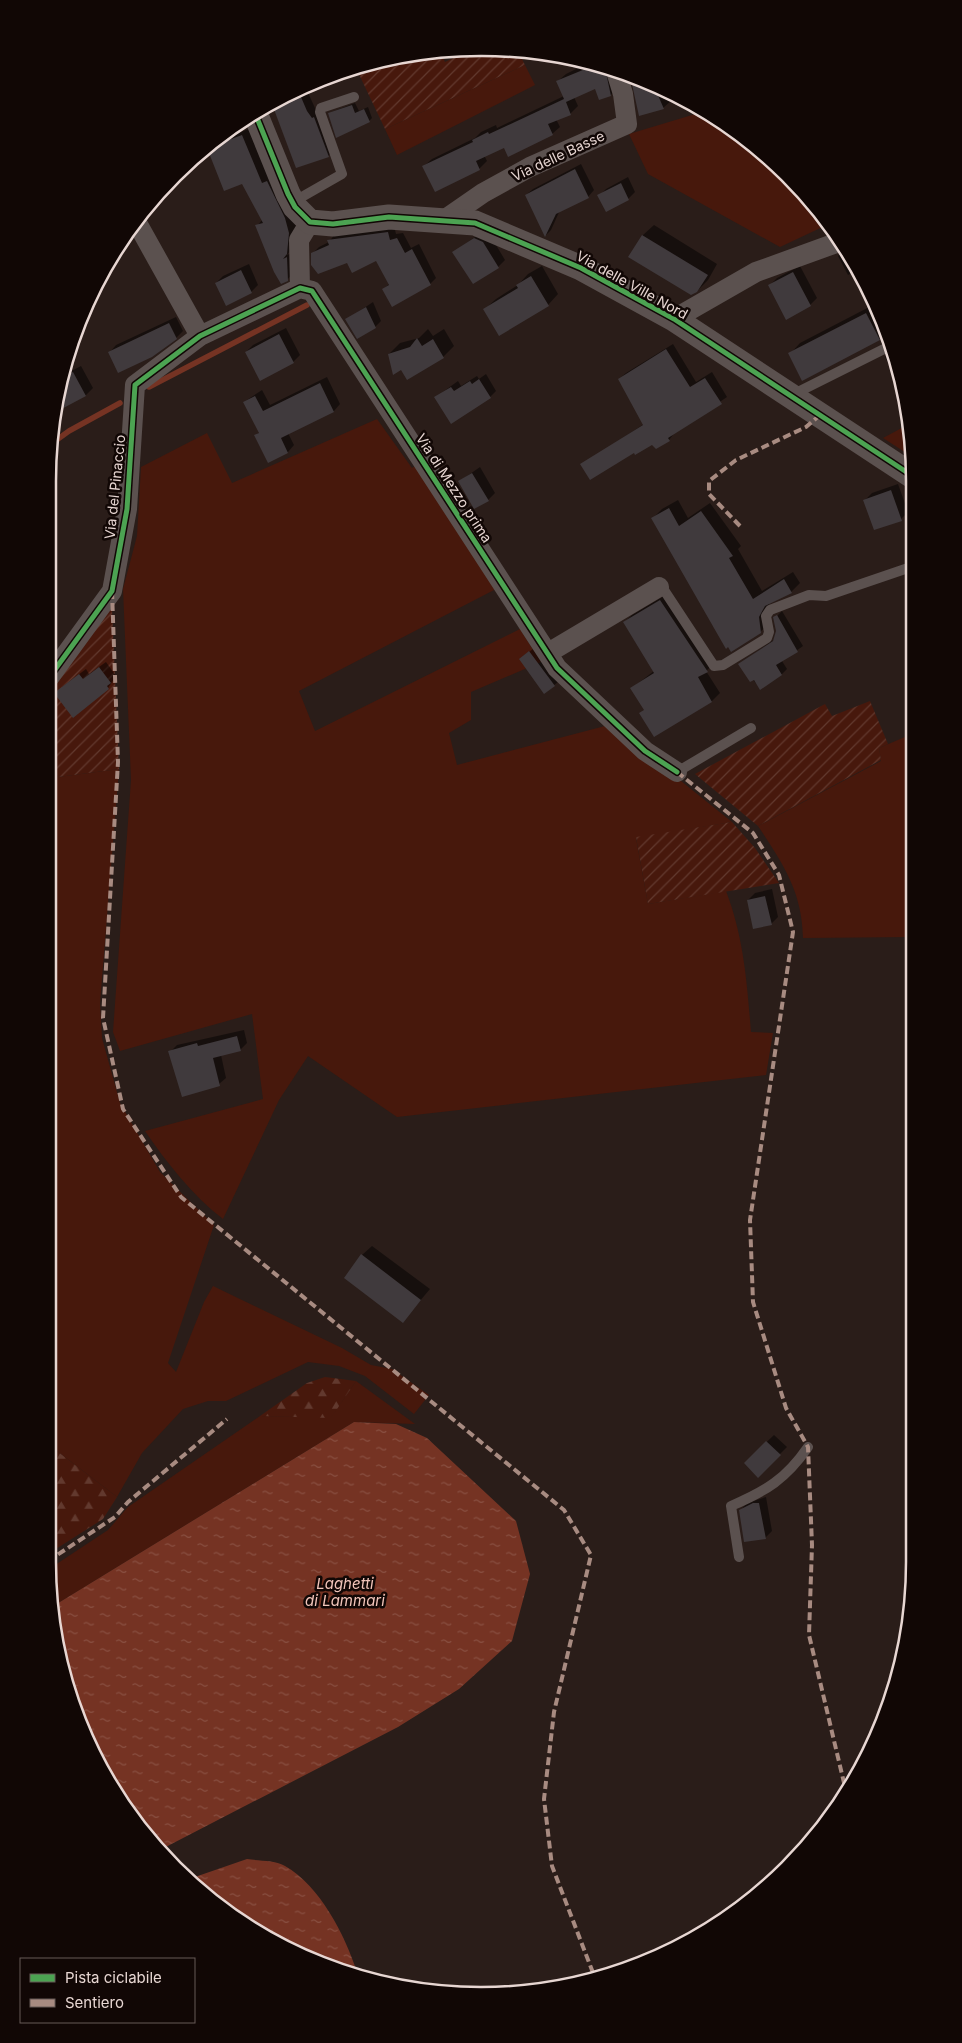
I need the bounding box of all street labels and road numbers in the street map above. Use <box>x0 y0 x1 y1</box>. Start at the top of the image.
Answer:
street label: Via delle Basse <box>509 127 607 184</box>
street label: Via delle Ville Nord <box>573 247 691 322</box>
street label: Via di Mezzo prima <box>413 430 496 545</box>
street label: Via del Pinaccio <box>101 434 128 540</box>

